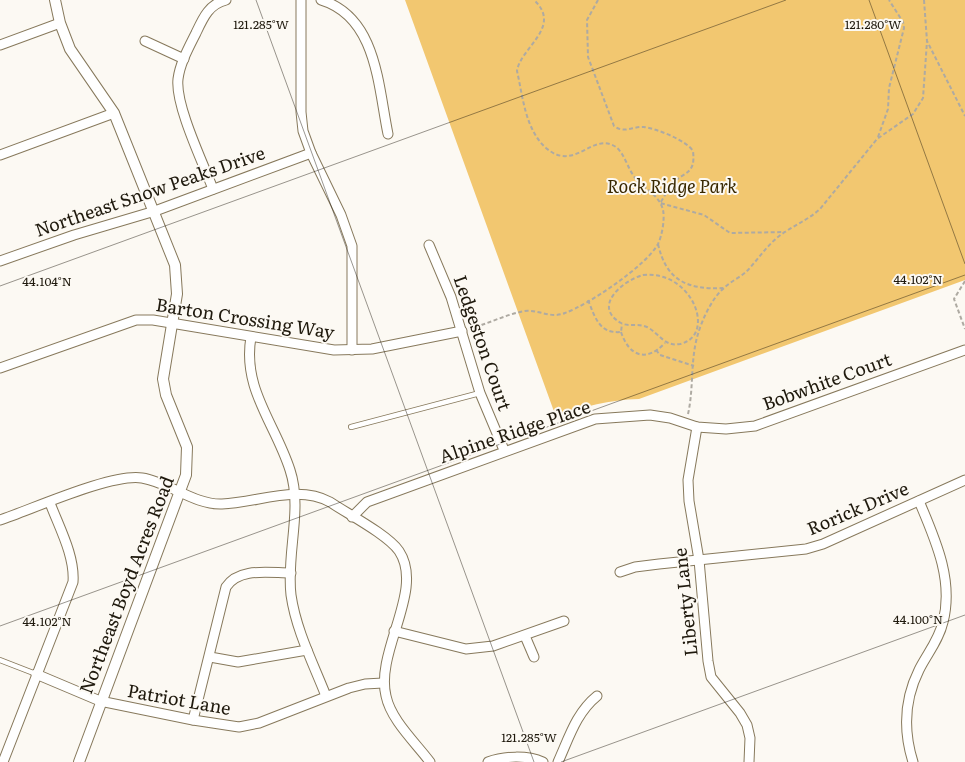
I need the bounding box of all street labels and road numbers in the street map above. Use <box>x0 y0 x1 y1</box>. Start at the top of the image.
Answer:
street label: Northeast Snow Peaks Drive <box>31 138 268 243</box>
street label: Ledgeston Court <box>448 271 520 415</box>
street label: Barton Crossing Way <box>154 290 337 345</box>
street label: Bobwhite Court <box>758 344 895 416</box>
street label: Alpine Ridge Place <box>435 392 594 469</box>
street label: Northeast Boyd Acres Road <box>72 472 180 697</box>
street label: Rorick Drive <box>802 474 912 541</box>
street label: Liberty Lane <box>665 547 704 658</box>
street label: Patriot Lane <box>125 676 233 721</box>

